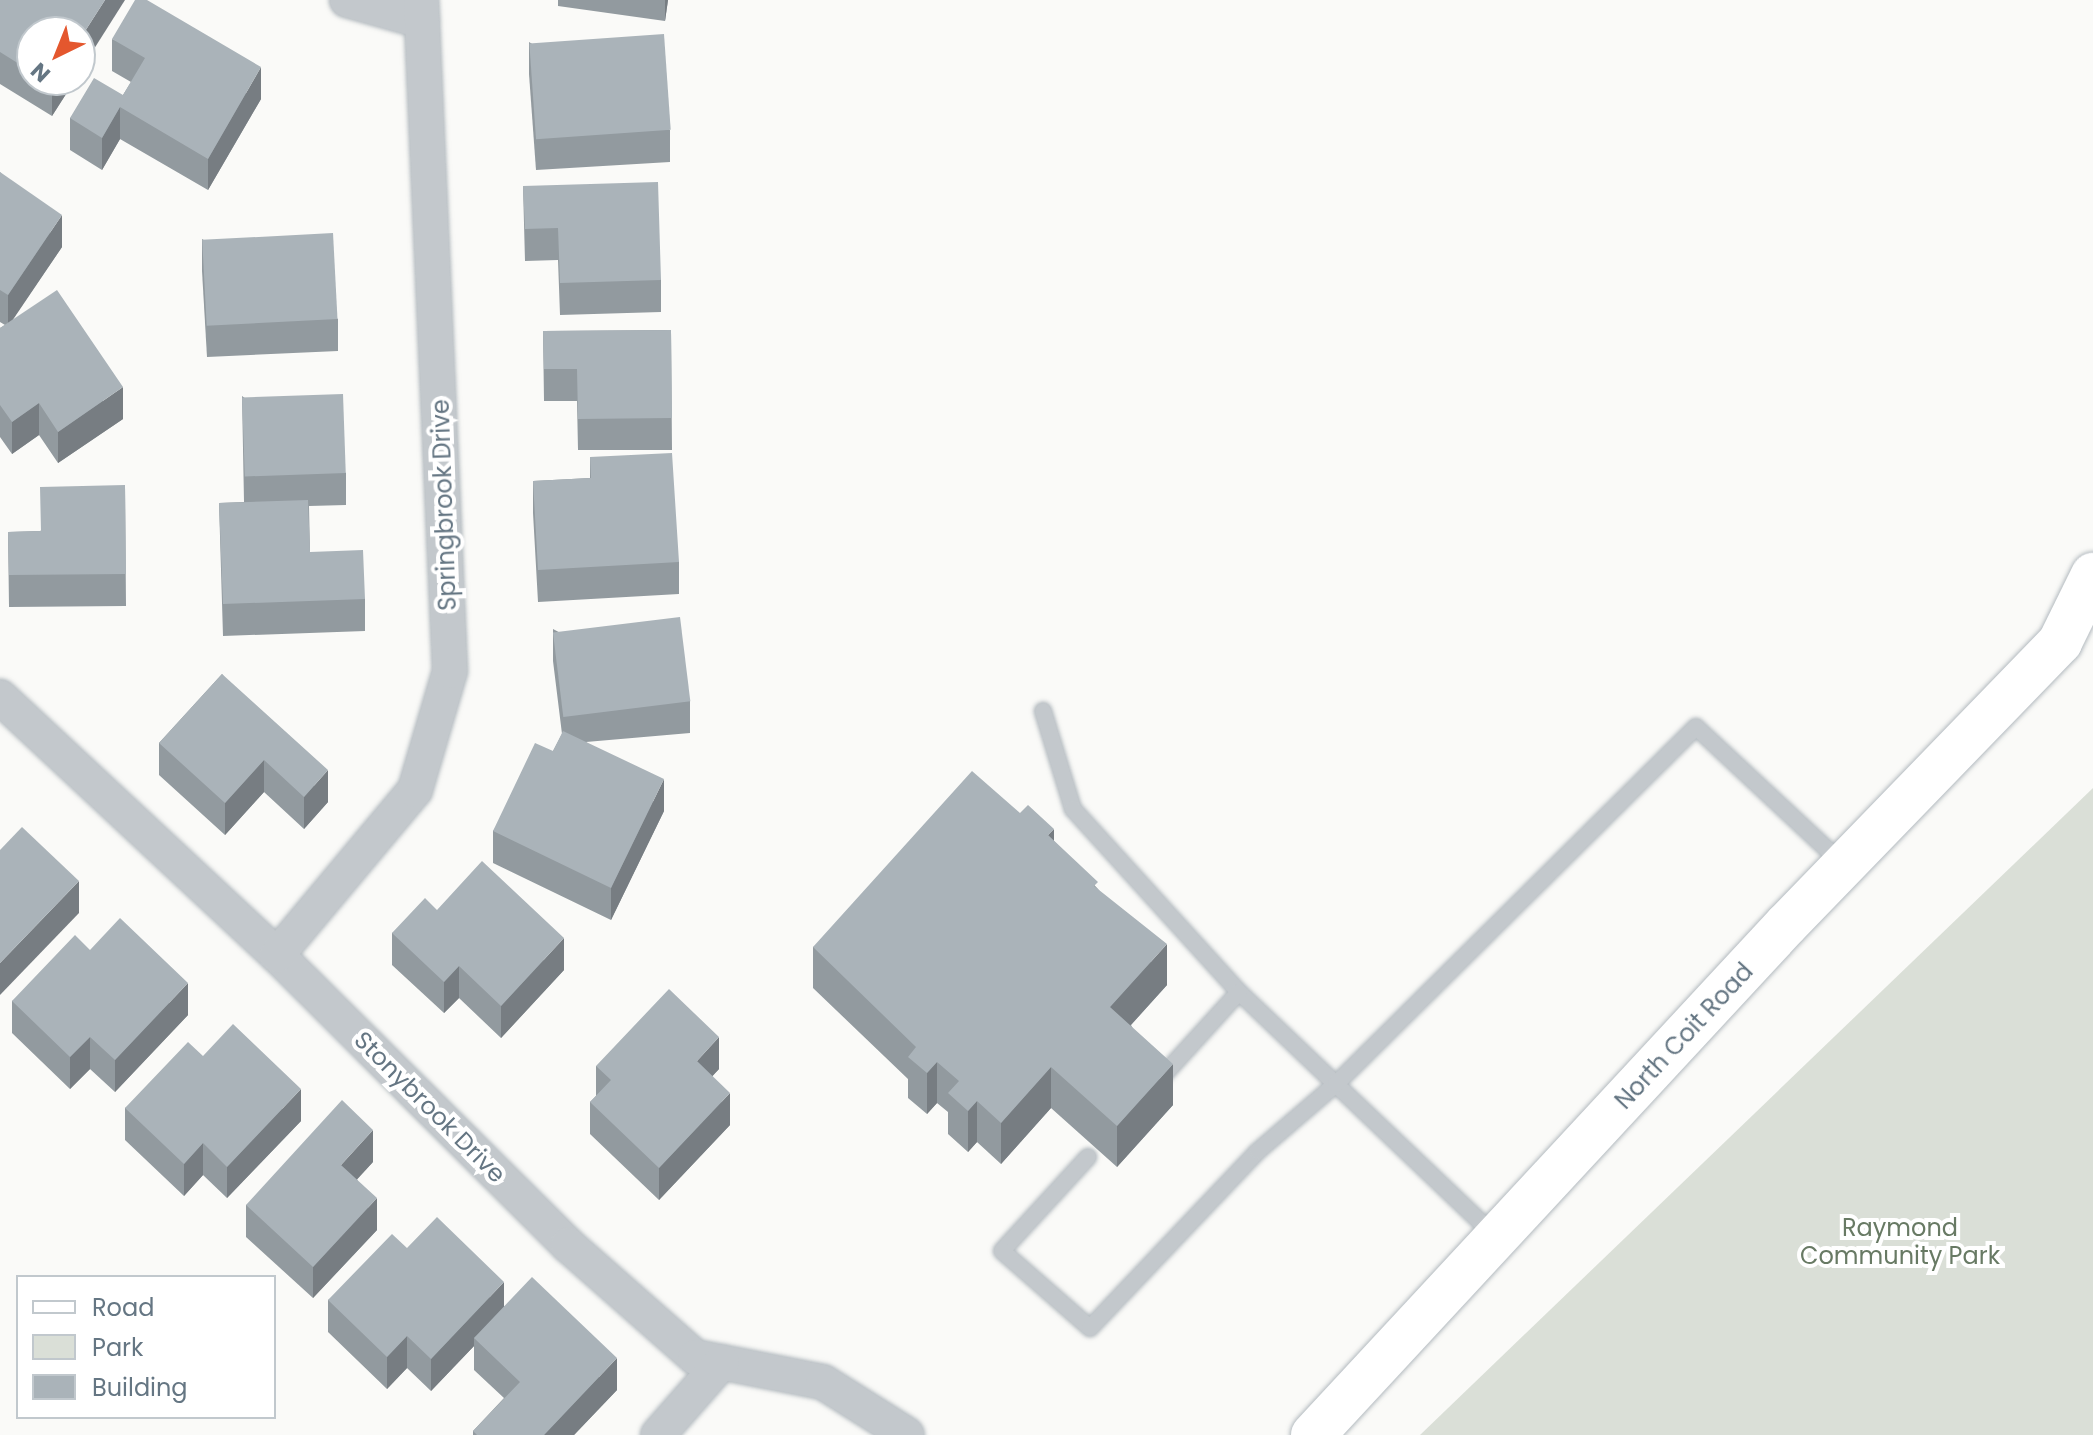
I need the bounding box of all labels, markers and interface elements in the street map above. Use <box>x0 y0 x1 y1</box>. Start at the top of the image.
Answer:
north arrow <box>16 16 96 96</box>
text: N <box>24 55 57 89</box>
street label: Springbrook Drive <box>426 399 462 611</box>
street label: North Coit Road <box>1609 957 1759 1115</box>
street label: Stonybrook Drive <box>348 1025 512 1189</box>
park label: Raymond Community Park <box>1800 1214 2000 1270</box>
legend <box>16 1275 276 1419</box>
text: Road <box>92 1291 154 1324</box>
text: Park <box>92 1331 143 1364</box>
text: Building <box>92 1371 188 1404</box>

